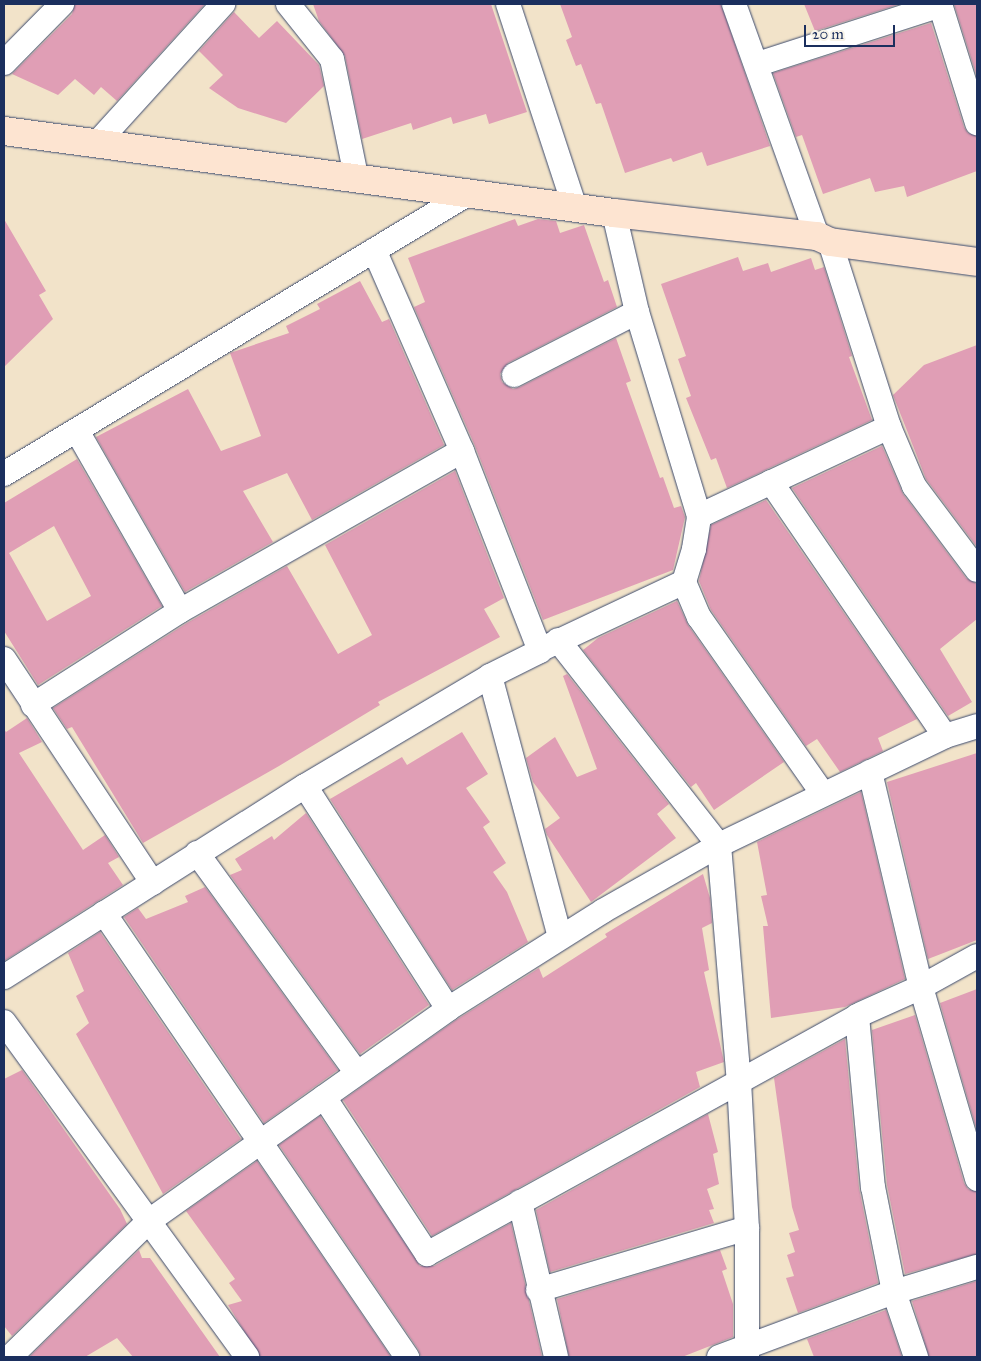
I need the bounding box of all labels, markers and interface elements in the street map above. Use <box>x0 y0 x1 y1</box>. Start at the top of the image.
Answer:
scale bar <box>806 15 897 47</box>
text: 20 m <box>812 25 844 43</box>

